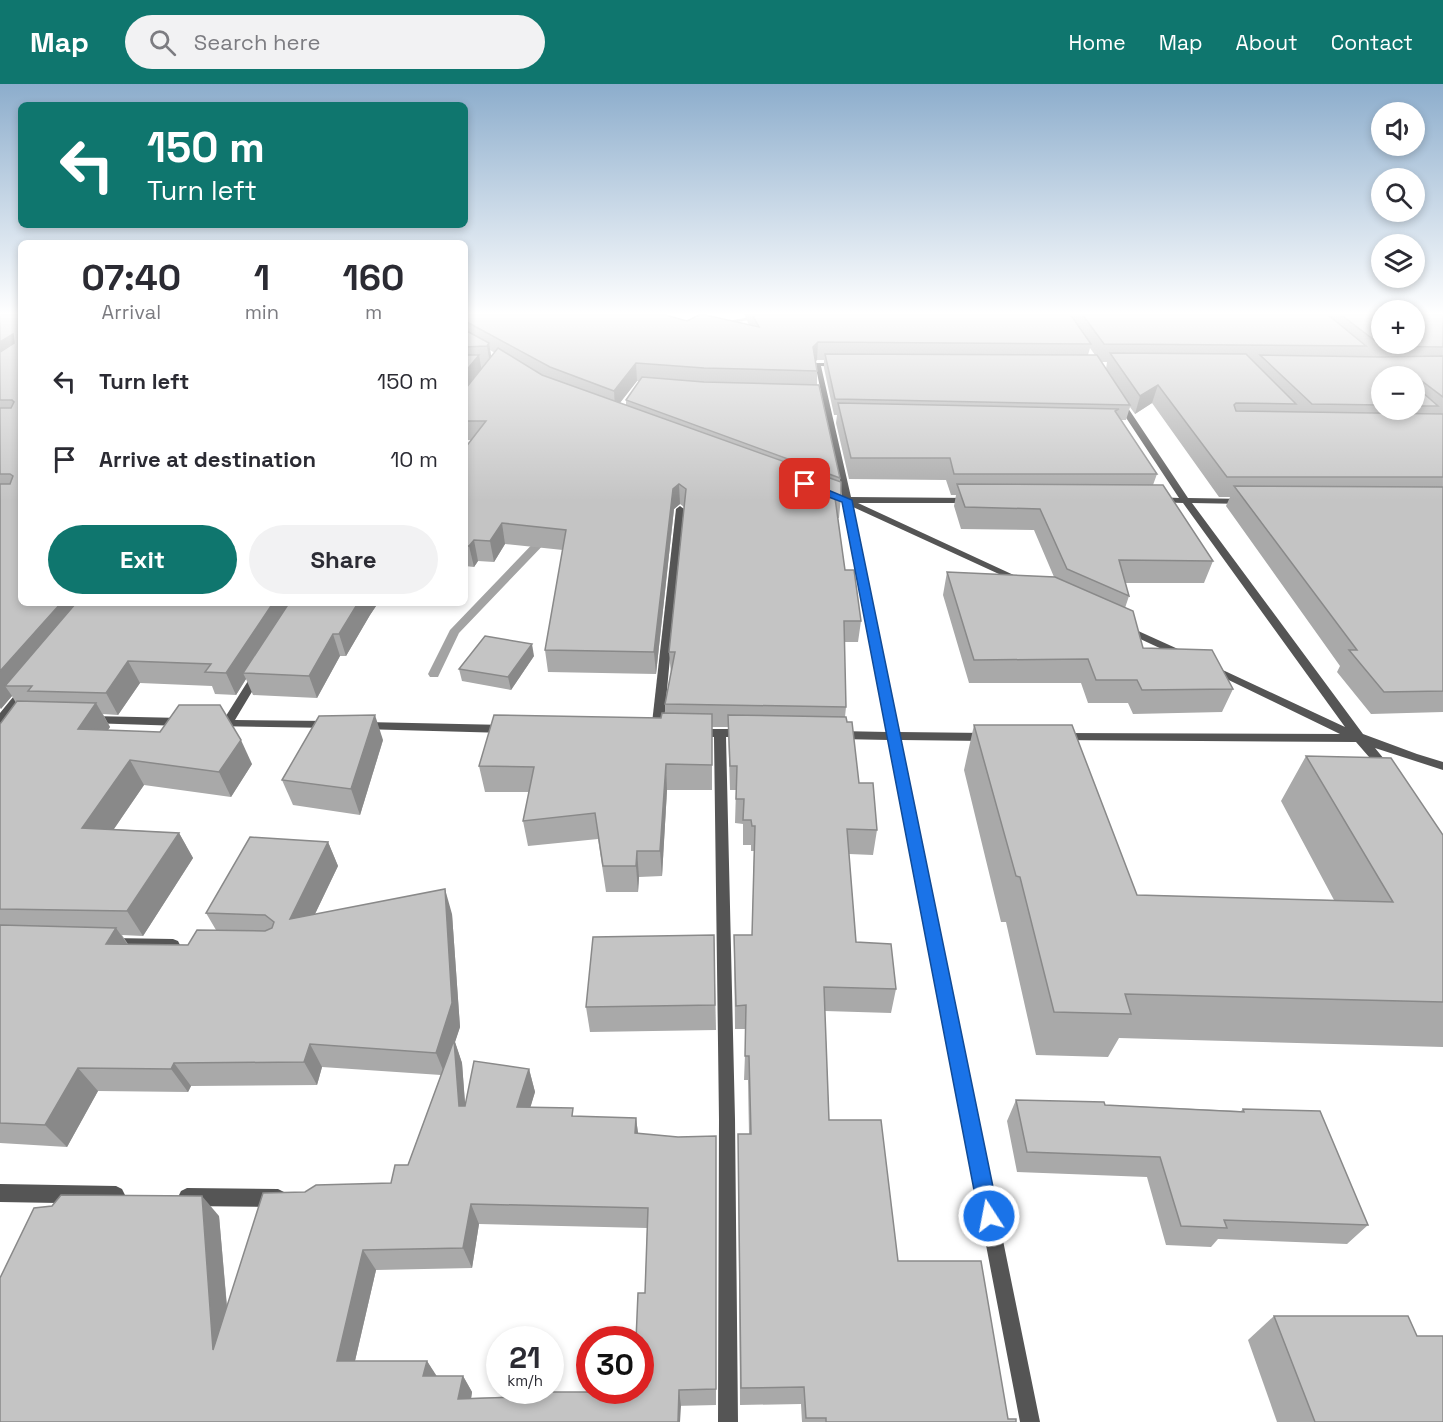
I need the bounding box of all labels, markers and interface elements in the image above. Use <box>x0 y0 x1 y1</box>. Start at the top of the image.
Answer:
search box <box>125 15 545 69</box>
text: Map <box>30 24 89 60</box>
icon: search <box>146 26 179 59</box>
text: Search here <box>194 28 321 56</box>
text: Home <box>1068 29 1126 56</box>
text: Map <box>1159 29 1203 56</box>
text: About <box>1236 29 1298 56</box>
text: Contact <box>1331 29 1413 56</box>
map controls <box>1371 102 1425 420</box>
button: sound <box>1371 102 1425 156</box>
text: 150 m <box>147 121 265 174</box>
icon: left <box>48 126 126 204</box>
button: search <box>1371 168 1425 222</box>
text: Turn left <box>147 173 257 208</box>
button: layers <box>1371 234 1425 288</box>
text: 07:40 <box>82 255 181 301</box>
text: 1 <box>254 255 270 301</box>
text: 160 <box>343 255 404 301</box>
text: Arrival <box>102 299 161 325</box>
text: min <box>245 299 279 325</box>
text: m <box>365 299 382 325</box>
button: + <box>1371 300 1425 354</box>
icon: left <box>48 365 81 398</box>
button: − <box>1371 366 1425 420</box>
text: Turn left <box>99 367 189 395</box>
text: 150 m <box>377 367 438 395</box>
icon: arrive <box>48 443 81 476</box>
text: Arrive at destination <box>99 445 316 473</box>
text: 10 m <box>390 445 438 473</box>
pin <box>779 458 830 509</box>
icon: arrive <box>788 467 821 500</box>
button: Exit <box>48 525 237 594</box>
button: Share <box>249 525 438 594</box>
position arrow <box>957 1184 1021 1248</box>
speed limit sign: 30 <box>576 1326 654 1404</box>
text: 21 <box>509 1338 541 1377</box>
text: km/h <box>507 1371 543 1390</box>

